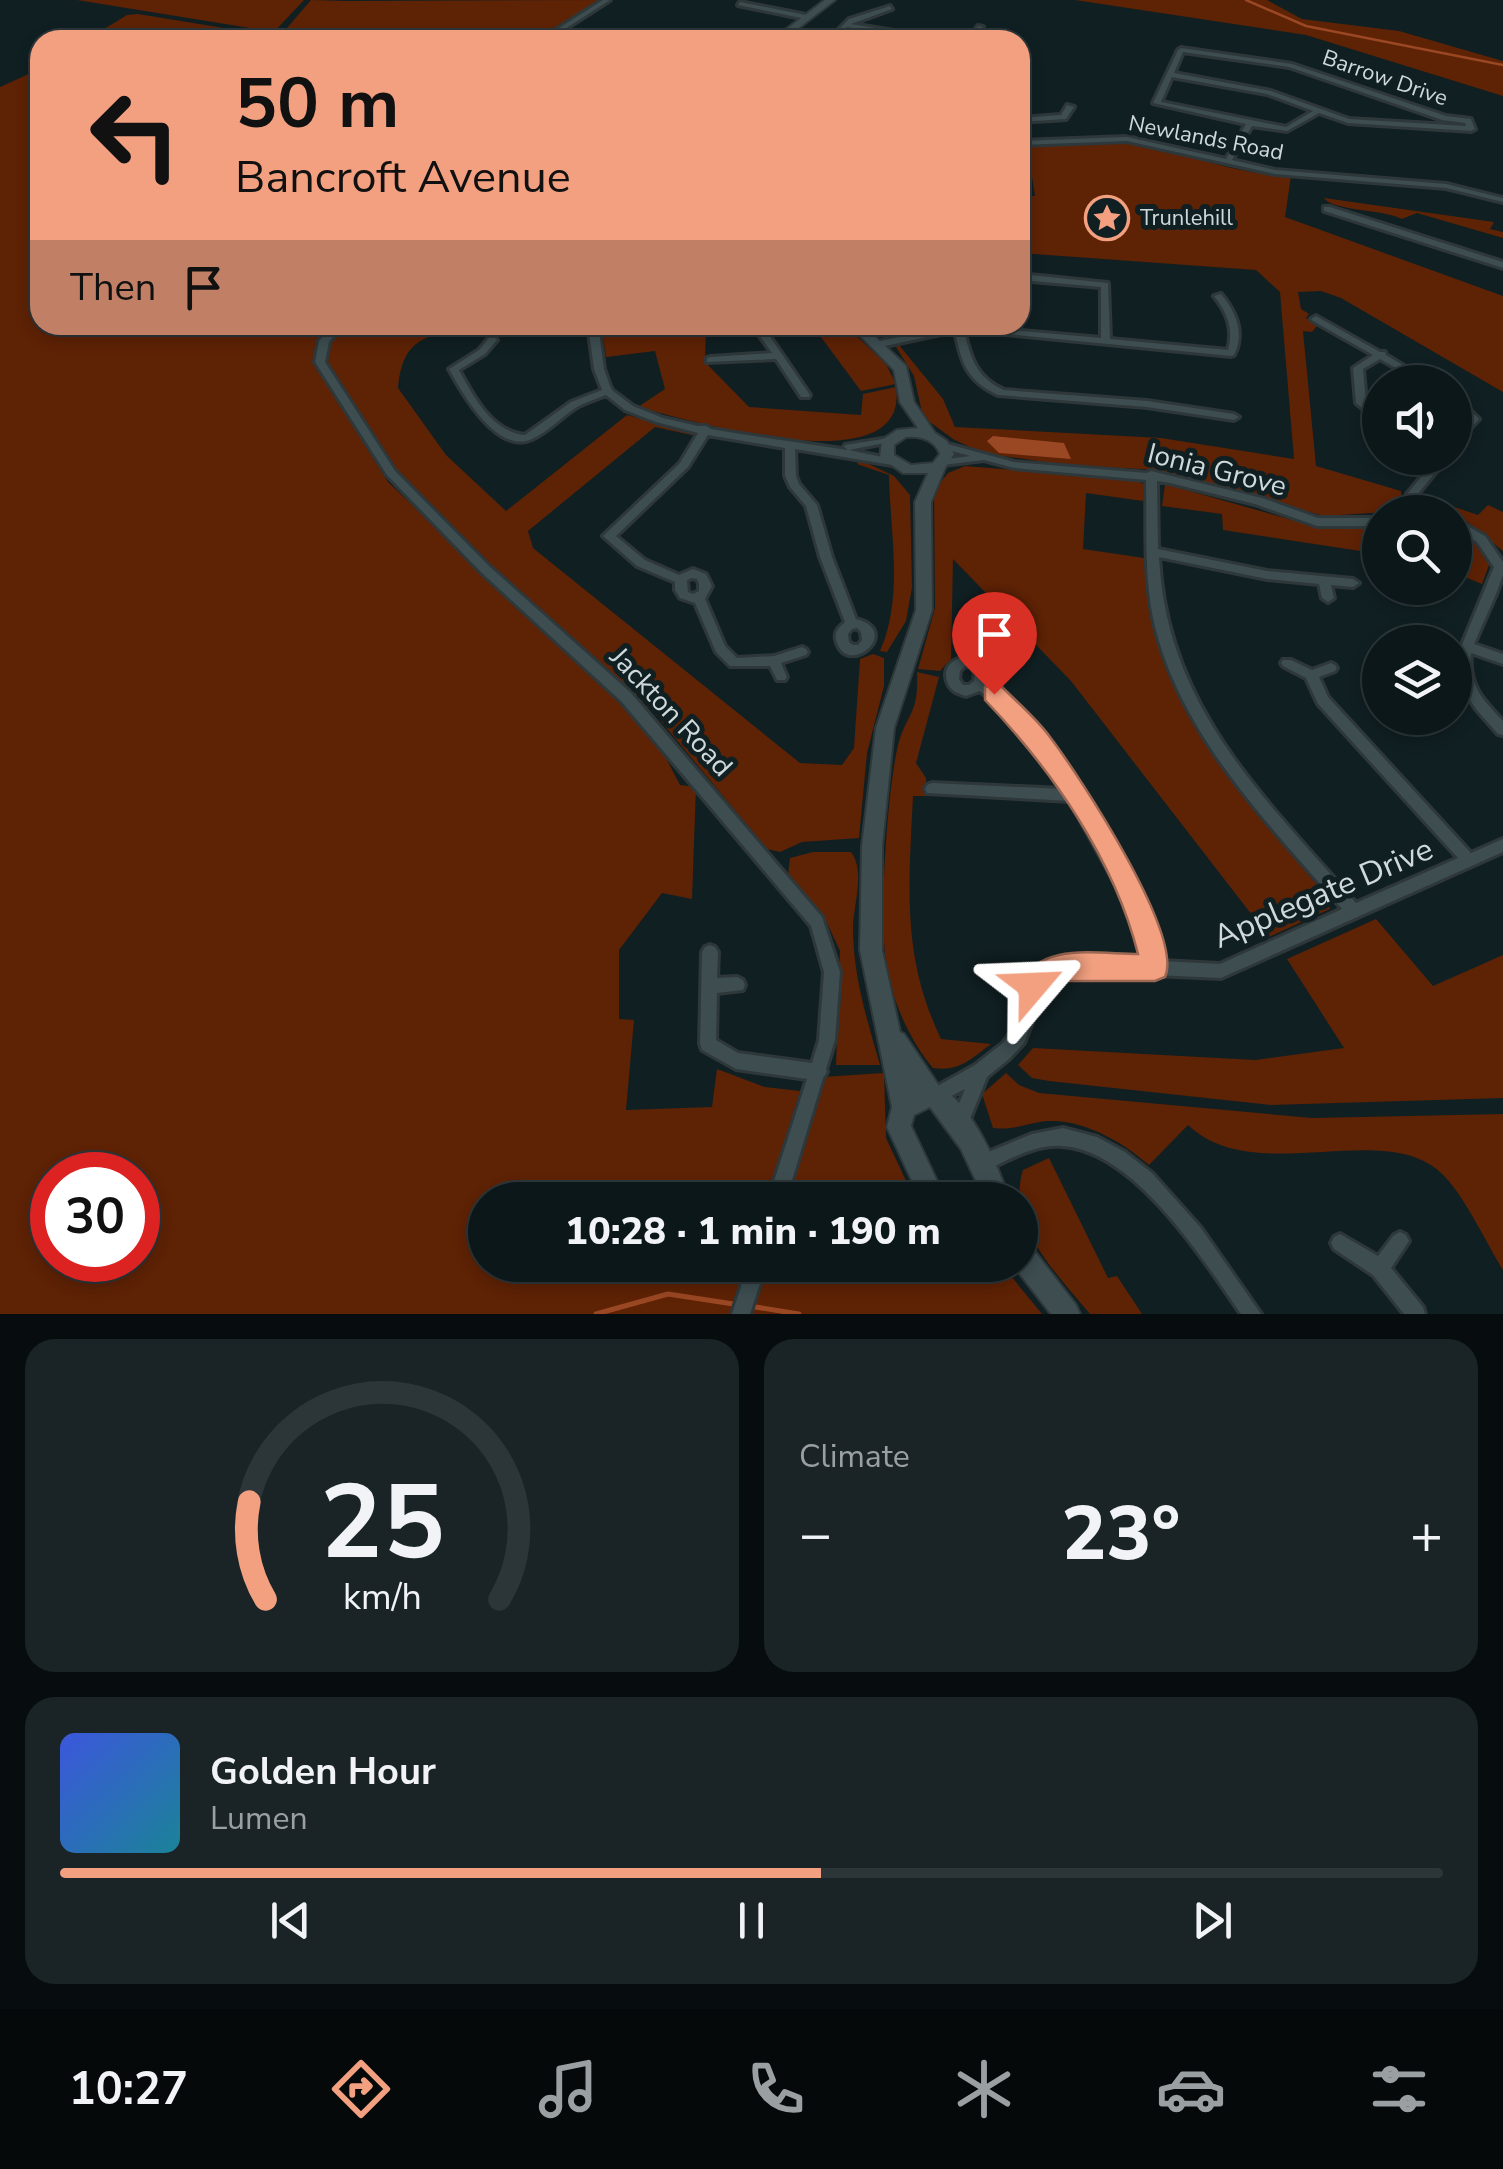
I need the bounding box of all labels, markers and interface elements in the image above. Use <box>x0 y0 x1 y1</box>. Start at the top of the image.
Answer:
street label: Barrow Drive <box>1318 43 1452 113</box>
text: 50 m <box>235 56 399 152</box>
icon: left <box>70 70 200 200</box>
street label: Newlands Road <box>1126 108 1286 168</box>
text: Bancroft Avenue <box>235 147 571 208</box>
place icon: Trunlehill <box>1084 195 1130 241</box>
place label: Trunlehill <box>1140 203 1233 233</box>
icon: arrive <box>176 260 231 315</box>
text: Then <box>70 262 156 313</box>
map controls <box>1362 365 1472 735</box>
button: sound <box>1362 365 1472 475</box>
street label: Ionia Grove <box>1144 434 1290 506</box>
button: search <box>1362 495 1472 605</box>
pin <box>952 592 1037 695</box>
icon: arrive <box>967 607 1022 662</box>
button: layers <box>1362 625 1472 735</box>
street label: Jackton Road <box>600 638 741 785</box>
street label: Applegate Drive <box>1206 827 1440 959</box>
position arrow <box>981 934 1085 1038</box>
speed limit sign: 30 <box>30 1152 160 1282</box>
text: 10:28 · 1 min · 190 m <box>565 1206 941 1257</box>
text: Climate <box>799 1435 910 1478</box>
text: 25 <box>320 1452 444 1594</box>
text: 23° <box>1062 1483 1180 1585</box>
text: − <box>799 1497 832 1572</box>
text: + <box>1410 1497 1443 1572</box>
text: km/h <box>343 1573 421 1622</box>
text: Golden Hour <box>210 1746 436 1797</box>
text: Lumen <box>210 1797 308 1840</box>
icon: previous <box>263 1893 318 1948</box>
icon: pause <box>724 1893 779 1948</box>
icon: next <box>1185 1893 1240 1948</box>
icon: directions <box>326 2054 396 2124</box>
icon: music <box>533 2054 603 2124</box>
icon: phone <box>741 2054 811 2124</box>
icon: climate <box>949 2054 1019 2124</box>
icon: car <box>1156 2054 1226 2124</box>
icon: filters <box>1364 2054 1434 2124</box>
text: 10:27 <box>69 2059 188 2120</box>

